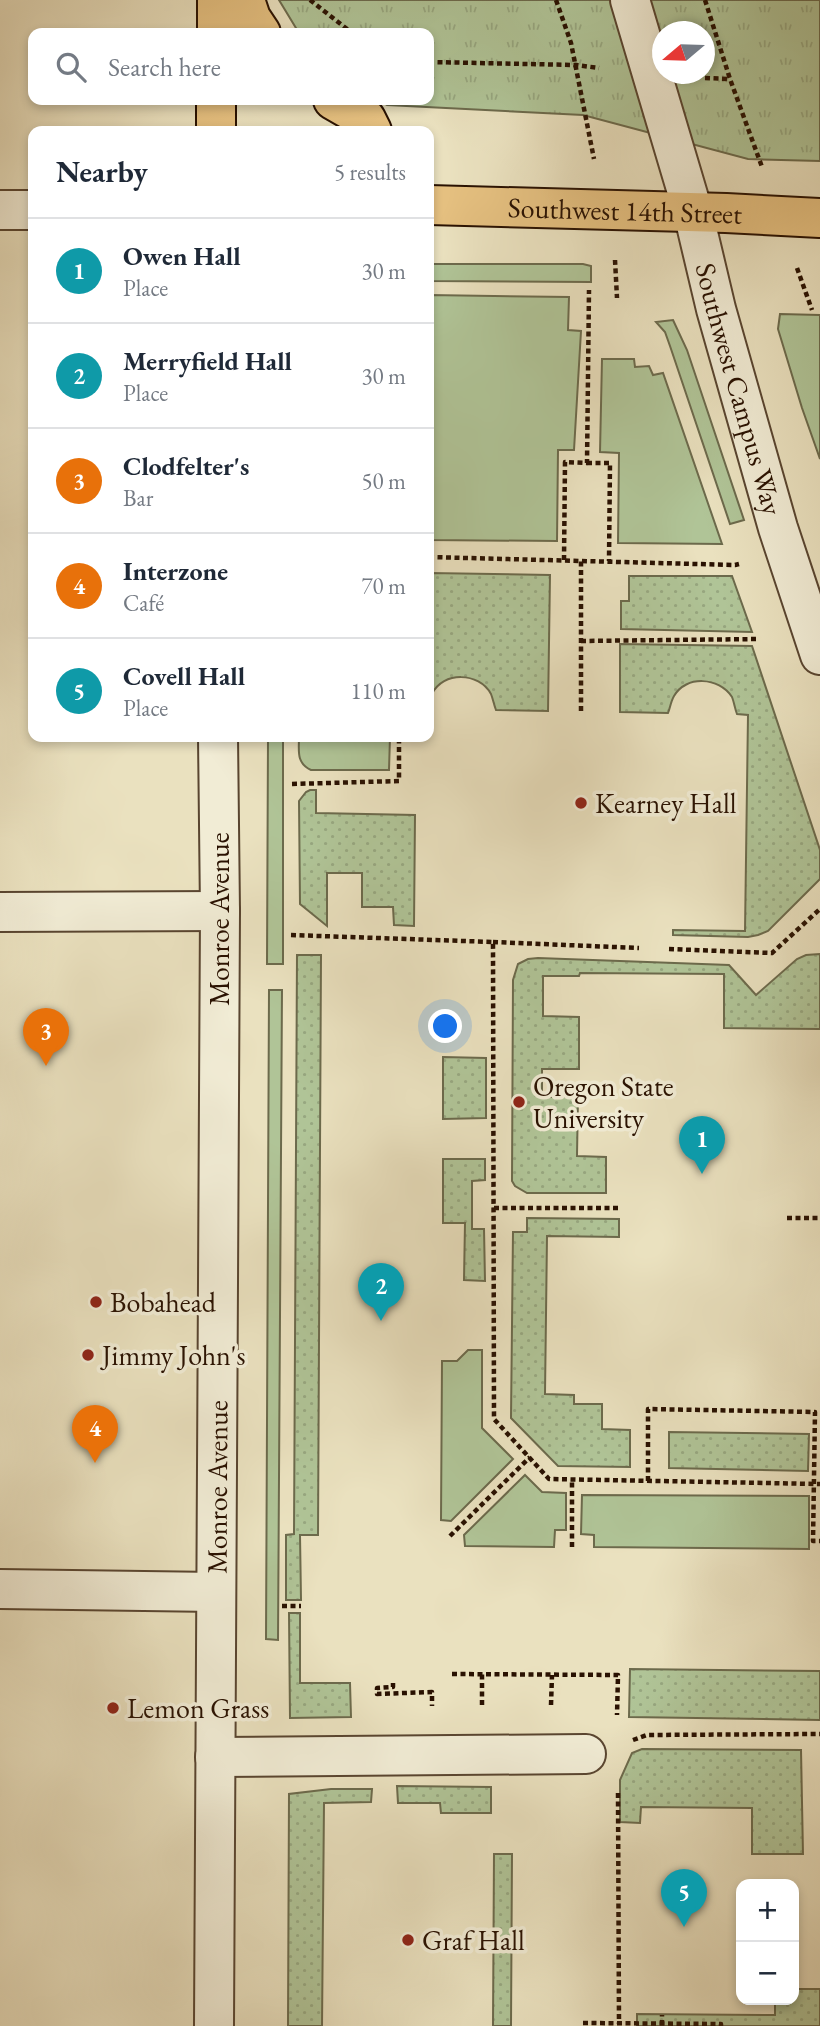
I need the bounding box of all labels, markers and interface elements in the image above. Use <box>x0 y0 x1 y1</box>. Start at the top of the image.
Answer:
north arrow <box>652 21 715 84</box>
search box <box>28 28 434 105</box>
icon: search <box>52 48 90 86</box>
text: Search here <box>108 50 221 84</box>
text: Nearby <box>56 152 148 191</box>
text: 5 results <box>334 157 406 187</box>
street label: Southwest 14th Street <box>507 189 743 232</box>
text: Owen Hall <box>123 239 241 273</box>
text: 1 <box>73 256 85 286</box>
text: 30 m <box>361 256 406 286</box>
street label: Southwest Campus Way <box>688 259 792 520</box>
text: Place <box>123 273 168 303</box>
text: Merryfield Hall <box>123 344 292 378</box>
text: 2 <box>73 361 85 391</box>
text: 30 m <box>361 361 406 391</box>
text: Place <box>123 378 168 408</box>
text: Clodfelter's <box>123 449 249 483</box>
text: 3 <box>73 466 85 496</box>
text: 50 m <box>361 466 406 496</box>
text: Bar <box>123 483 153 513</box>
text: Interzone <box>123 554 228 588</box>
text: 4 <box>73 571 85 601</box>
text: 70 m <box>361 571 406 601</box>
text: Café <box>123 588 164 618</box>
text: Covell Hall <box>123 659 245 693</box>
text: 5 <box>73 676 85 706</box>
text: 110 m <box>350 676 406 706</box>
text: Place <box>123 693 168 723</box>
place label: Kearney Hall <box>595 785 737 821</box>
marker: Kearney Hall <box>573 795 589 811</box>
street label: Monroe Avenue <box>201 832 237 1006</box>
pin: 3 <box>23 1008 69 1066</box>
your location <box>428 1009 462 1043</box>
place label: Oregon State University <box>533 1068 674 1136</box>
marker: Oregon State University <box>511 1094 527 1110</box>
pin: 1 <box>679 1116 725 1174</box>
pin: 2 <box>358 1263 404 1321</box>
place label: Bobahead <box>110 1284 217 1320</box>
marker: Bobahead <box>88 1294 104 1310</box>
place label: Jimmy John's <box>100 1337 246 1373</box>
marker: Jimmy John's <box>80 1347 96 1363</box>
street label: Monroe Avenue <box>198 1400 235 1574</box>
pin: 4 <box>72 1405 118 1463</box>
place label: Lemon Grass <box>127 1690 269 1726</box>
marker: Lemon Grass <box>105 1700 121 1716</box>
pin: 5 <box>661 1869 707 1927</box>
map controls <box>736 1879 799 2005</box>
button: + <box>736 1879 799 1942</box>
place label: Graf Hall <box>422 1922 525 1958</box>
marker: Graf Hall <box>400 1932 416 1948</box>
button: − <box>736 1942 799 2005</box>

